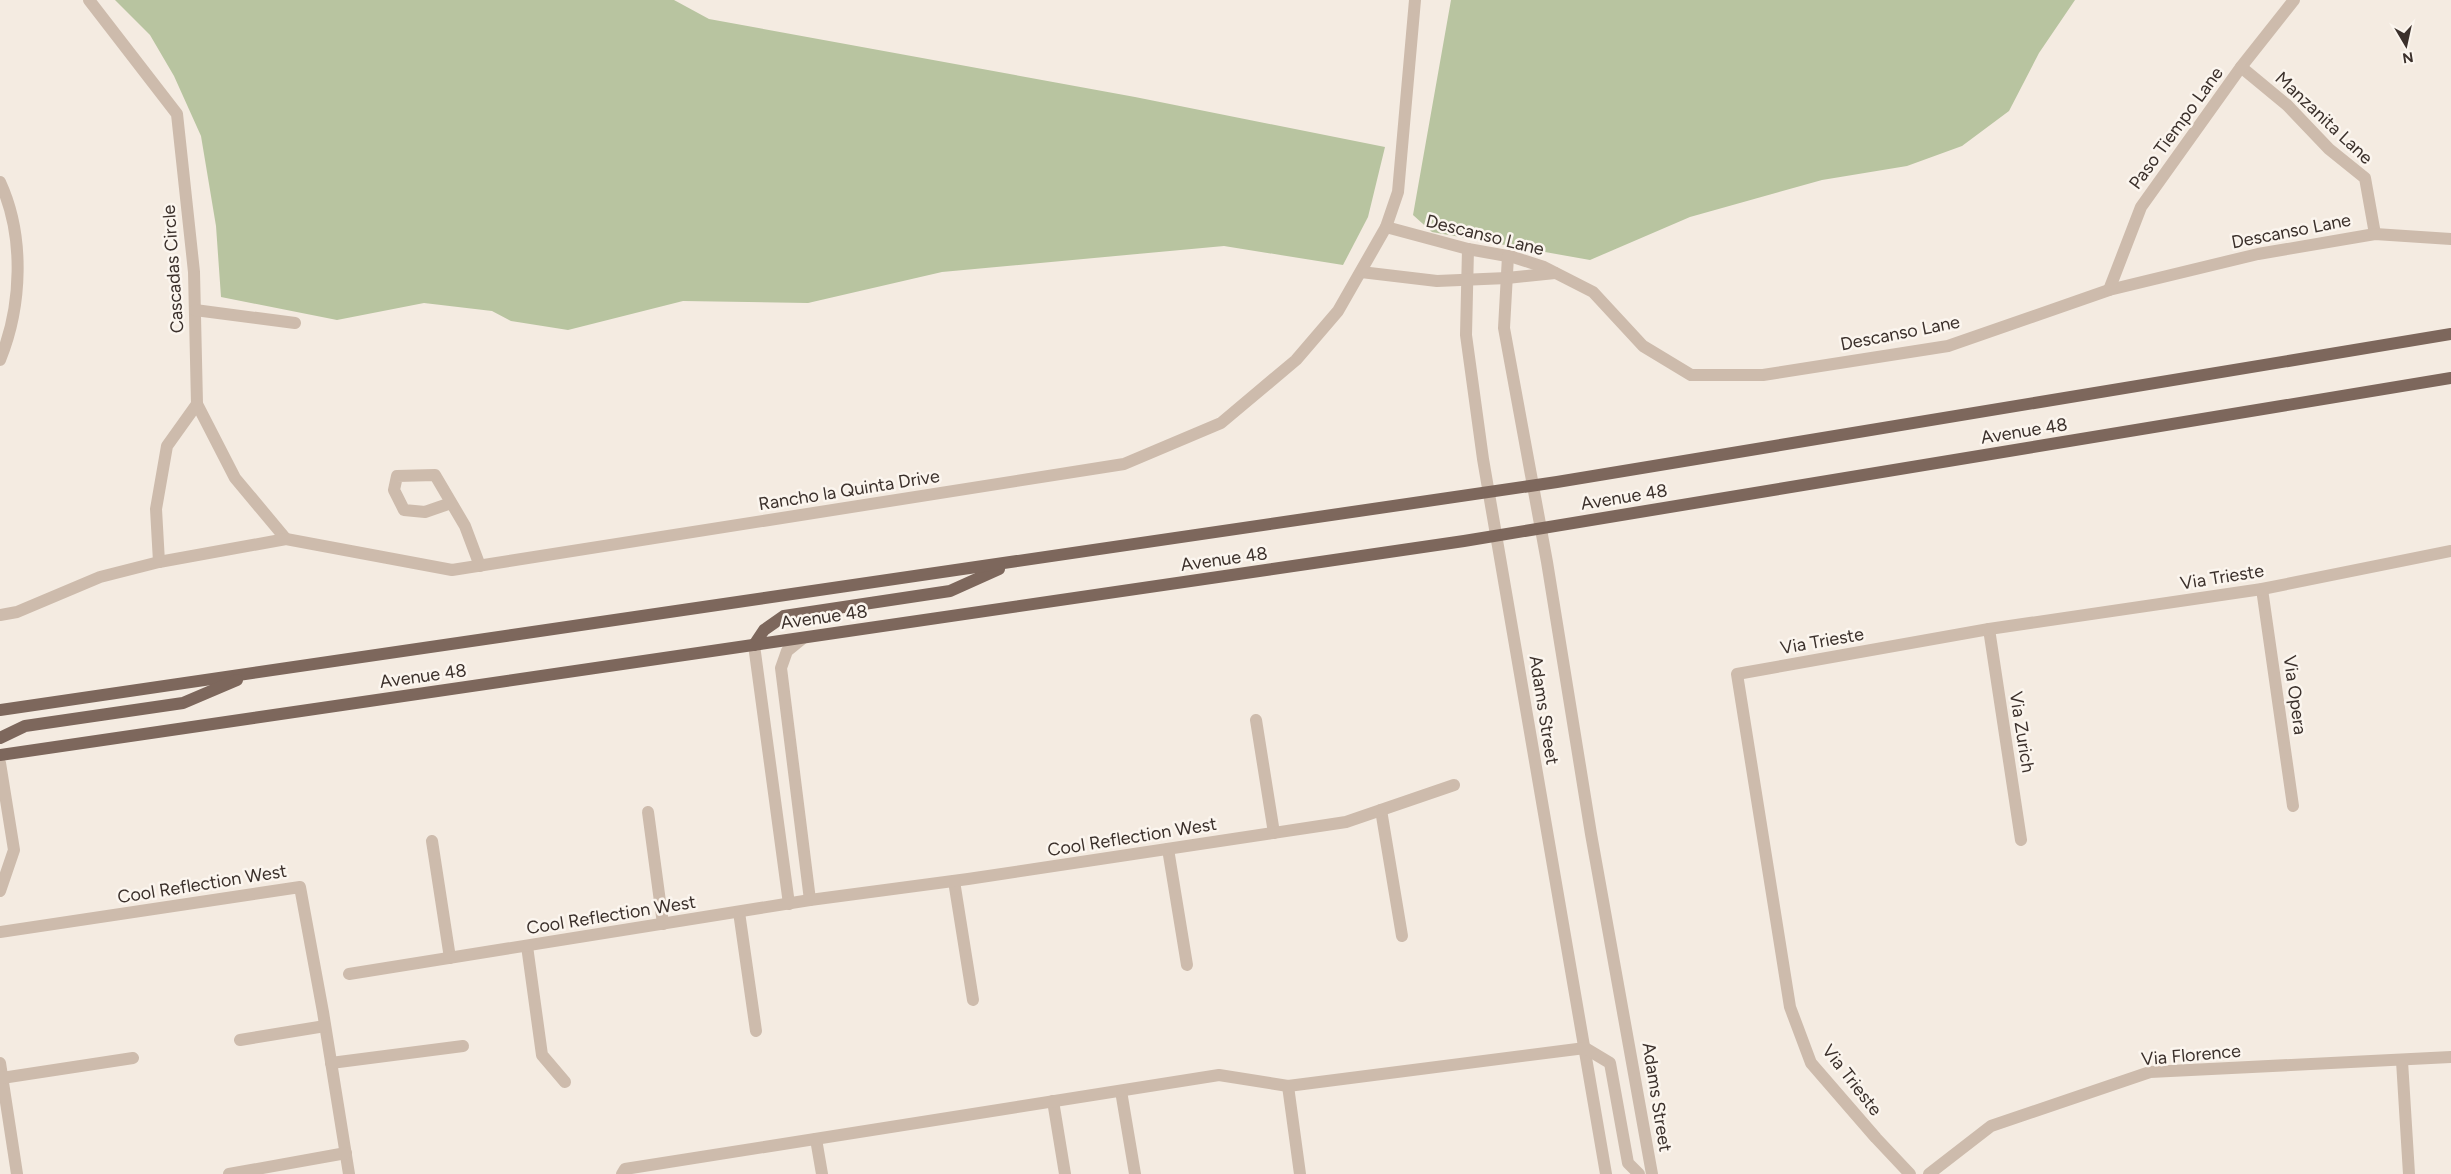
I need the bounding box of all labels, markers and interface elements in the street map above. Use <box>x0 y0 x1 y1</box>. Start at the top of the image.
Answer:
north arrow <box>2381 20 2431 70</box>
text: N <box>2401 48 2415 67</box>
street label: Paso Tiempo Lane <box>2124 62 2228 193</box>
street label: Manzanita Lane <box>2271 67 2378 169</box>
street label: Cascadas Circle <box>158 204 188 334</box>
street label: Descanso Lane <box>2229 209 2353 253</box>
street label: Descanso Lane <box>1424 210 1547 260</box>
street label: Descanso Lane <box>1838 311 1962 355</box>
street label: Avenue 48 <box>1979 413 2069 449</box>
street label: Rancho la Quinta Drive <box>757 465 941 515</box>
street label: Avenue 48 <box>1579 479 1669 515</box>
street label: Avenue 48 <box>1179 542 1269 576</box>
street label: Via Trieste <box>2179 560 2266 594</box>
street label: Avenue 48 <box>779 600 869 634</box>
street label: Via Trieste <box>1779 623 1866 659</box>
street label: Adams Street <box>1525 654 1564 766</box>
street label: Via Opera <box>2279 654 2311 736</box>
street label: Avenue 48 <box>378 659 468 693</box>
street label: Via Zurich <box>2005 690 2039 774</box>
street label: Cool Reflection West <box>1046 813 1218 861</box>
street label: Cool Reflection West <box>116 860 288 908</box>
street label: Cool Reflection West <box>525 891 697 939</box>
street label: Via Trieste <box>1817 1040 1887 1120</box>
street label: Via Florence <box>2140 1040 2242 1070</box>
street label: Adams Street <box>1638 1041 1677 1153</box>

